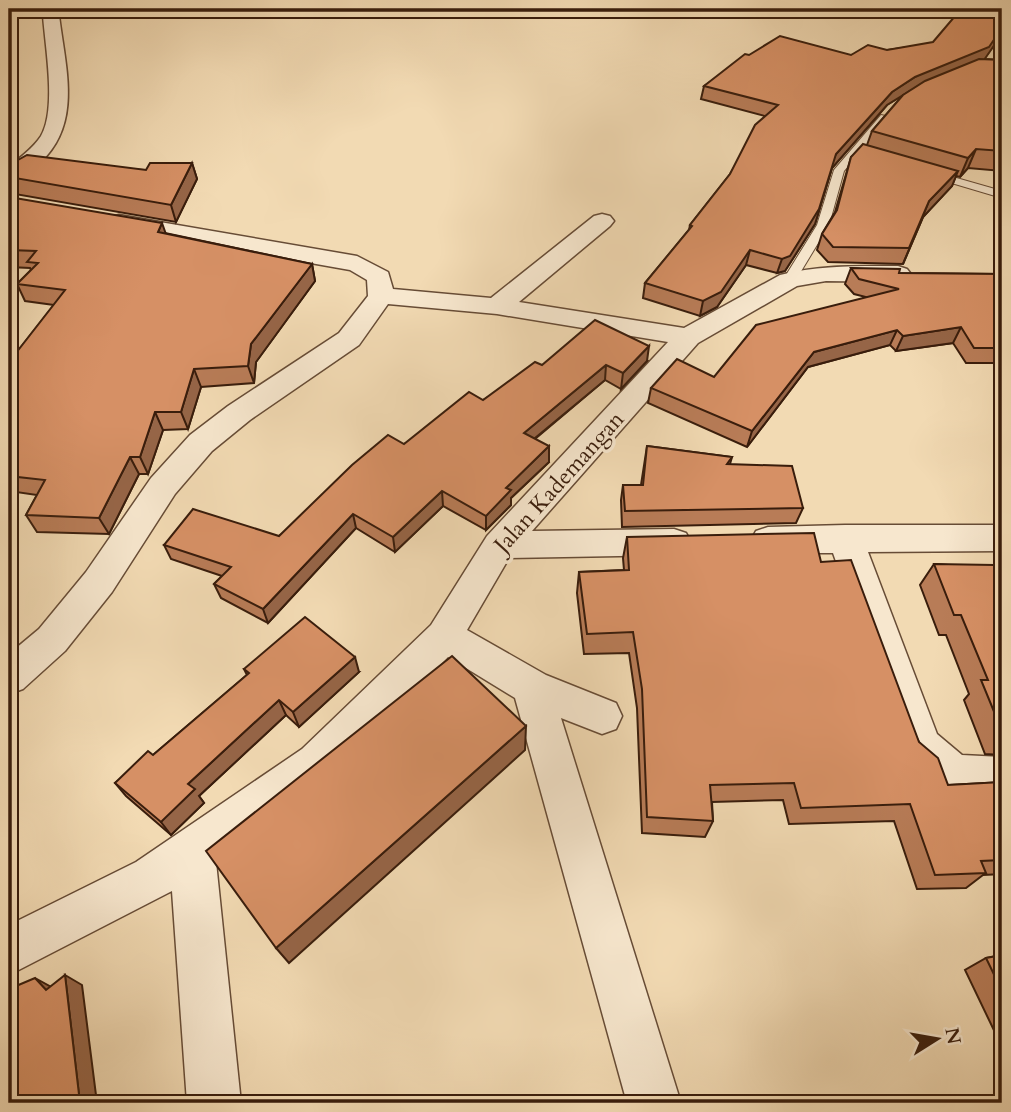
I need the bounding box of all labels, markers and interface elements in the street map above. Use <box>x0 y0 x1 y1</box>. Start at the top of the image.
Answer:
street label: Jalan Kademangan <box>485 404 631 562</box>
north arrow <box>902 1004 972 1074</box>
text: N <box>938 1025 967 1047</box>

